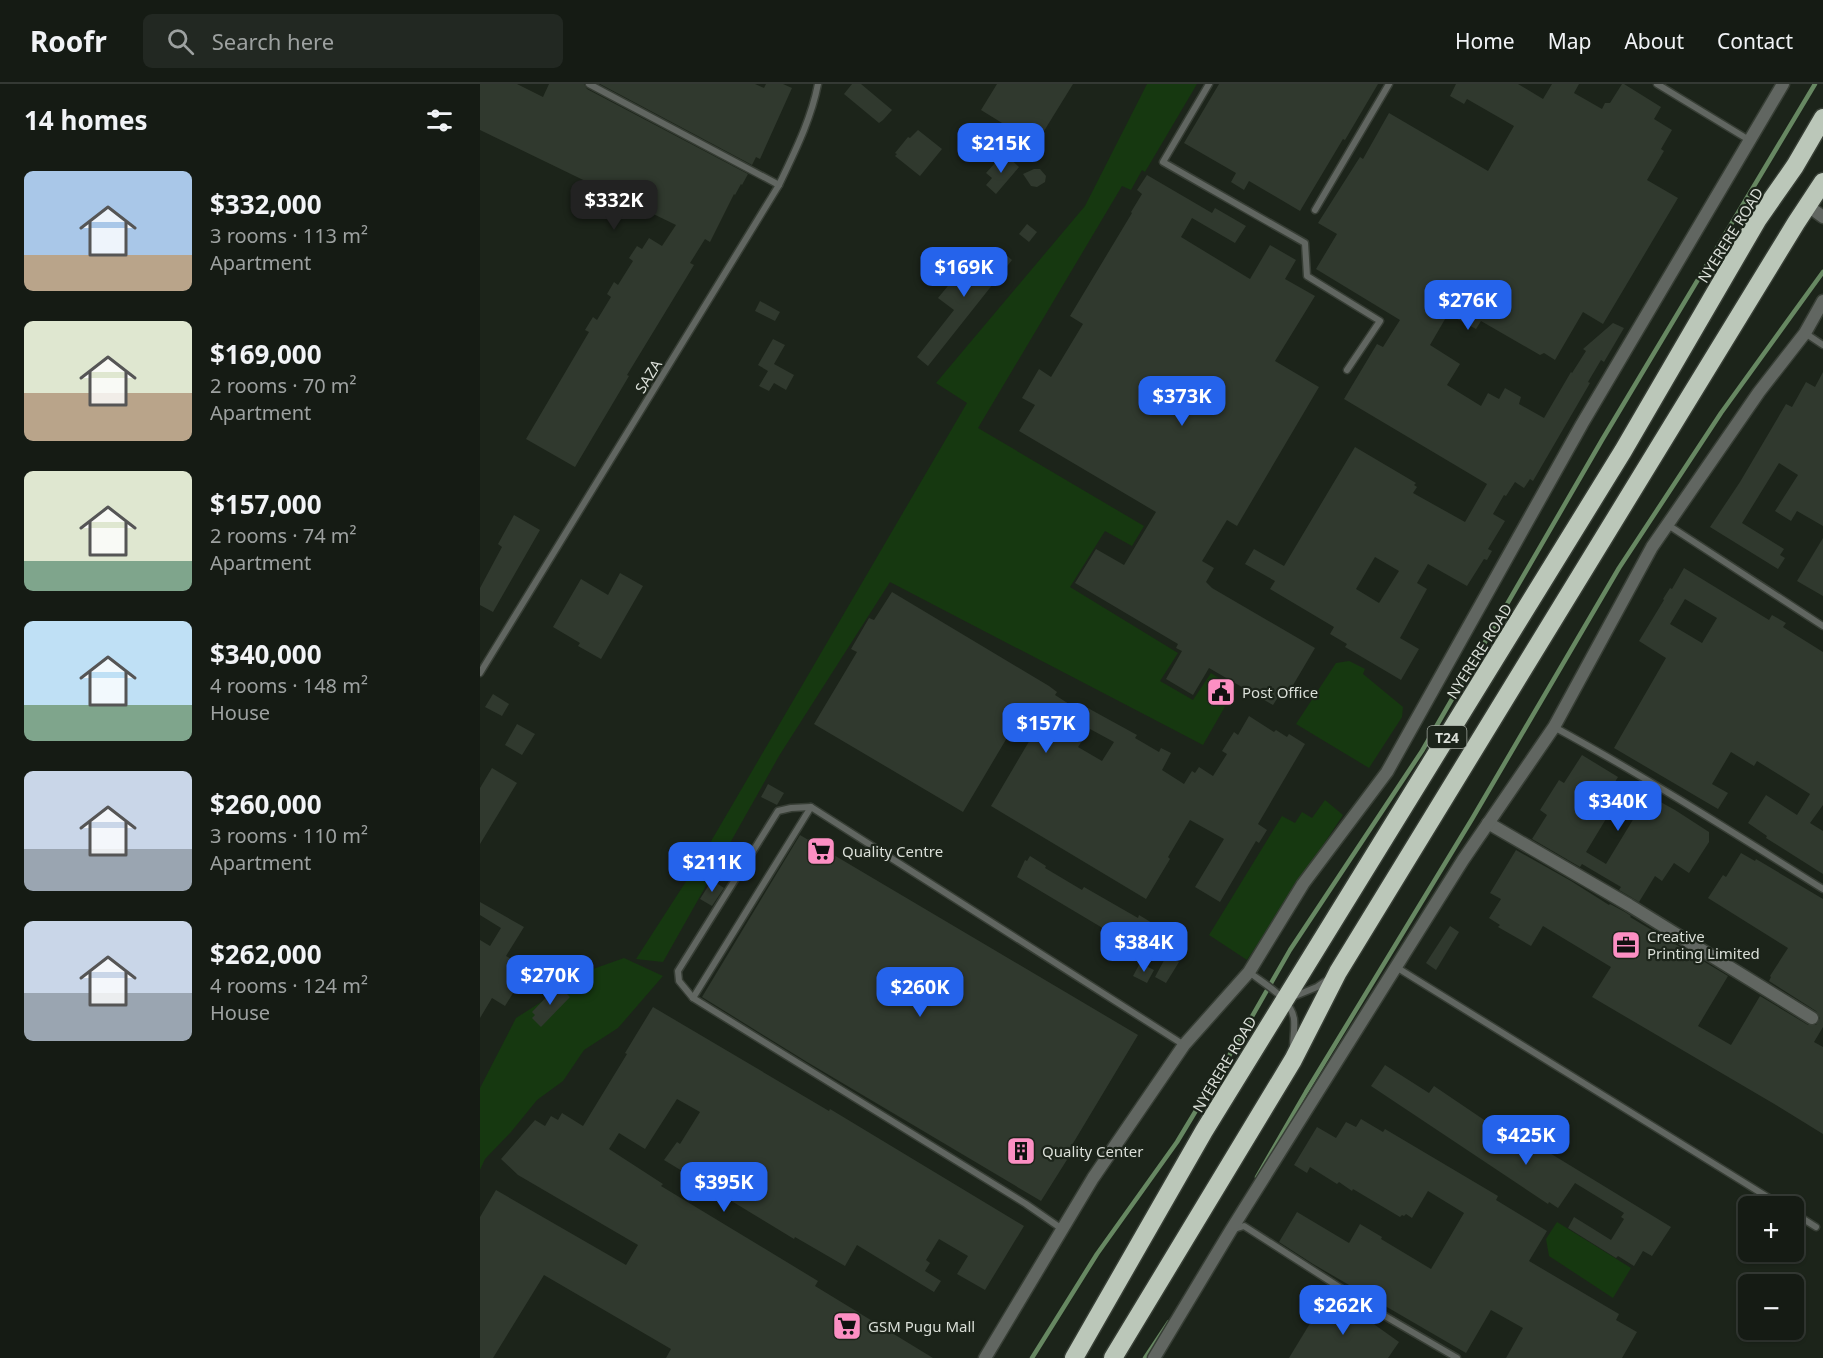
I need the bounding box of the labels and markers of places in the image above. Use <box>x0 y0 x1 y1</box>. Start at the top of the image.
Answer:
pin: $215K <box>959 123 1043 174</box>
pin: $332K <box>572 180 656 231</box>
pin: $169K <box>922 247 1006 298</box>
pin: $276K <box>1426 280 1510 331</box>
pin: $373K <box>1140 376 1224 427</box>
public building icon: Post Office <box>1205 676 1237 708</box>
place label: Post Office <box>1242 682 1318 702</box>
pin: $157K <box>1004 703 1088 754</box>
pin: $340K <box>1576 781 1660 832</box>
supermarket icon: Quality Centre <box>805 835 837 867</box>
place label: Quality Centre <box>842 841 943 861</box>
pin: $211K <box>670 842 754 893</box>
pin: $384K <box>1102 922 1186 973</box>
place label: Creative Printing Limited <box>1647 926 1760 963</box>
office icon: Creative Printing Limited <box>1610 929 1642 961</box>
pin: $270K <box>508 955 592 1006</box>
pin: $260K <box>878 967 962 1018</box>
pin: $425K <box>1484 1115 1568 1166</box>
building icon: Quality Center <box>1005 1135 1037 1167</box>
place label: Quality Center <box>1042 1141 1143 1161</box>
pin: $395K <box>682 1162 766 1213</box>
pin: $262K <box>1301 1285 1385 1336</box>
supermarket icon: GSM Pugu Mall <box>831 1310 863 1342</box>
place label: GSM Pugu Mall <box>868 1316 975 1336</box>

